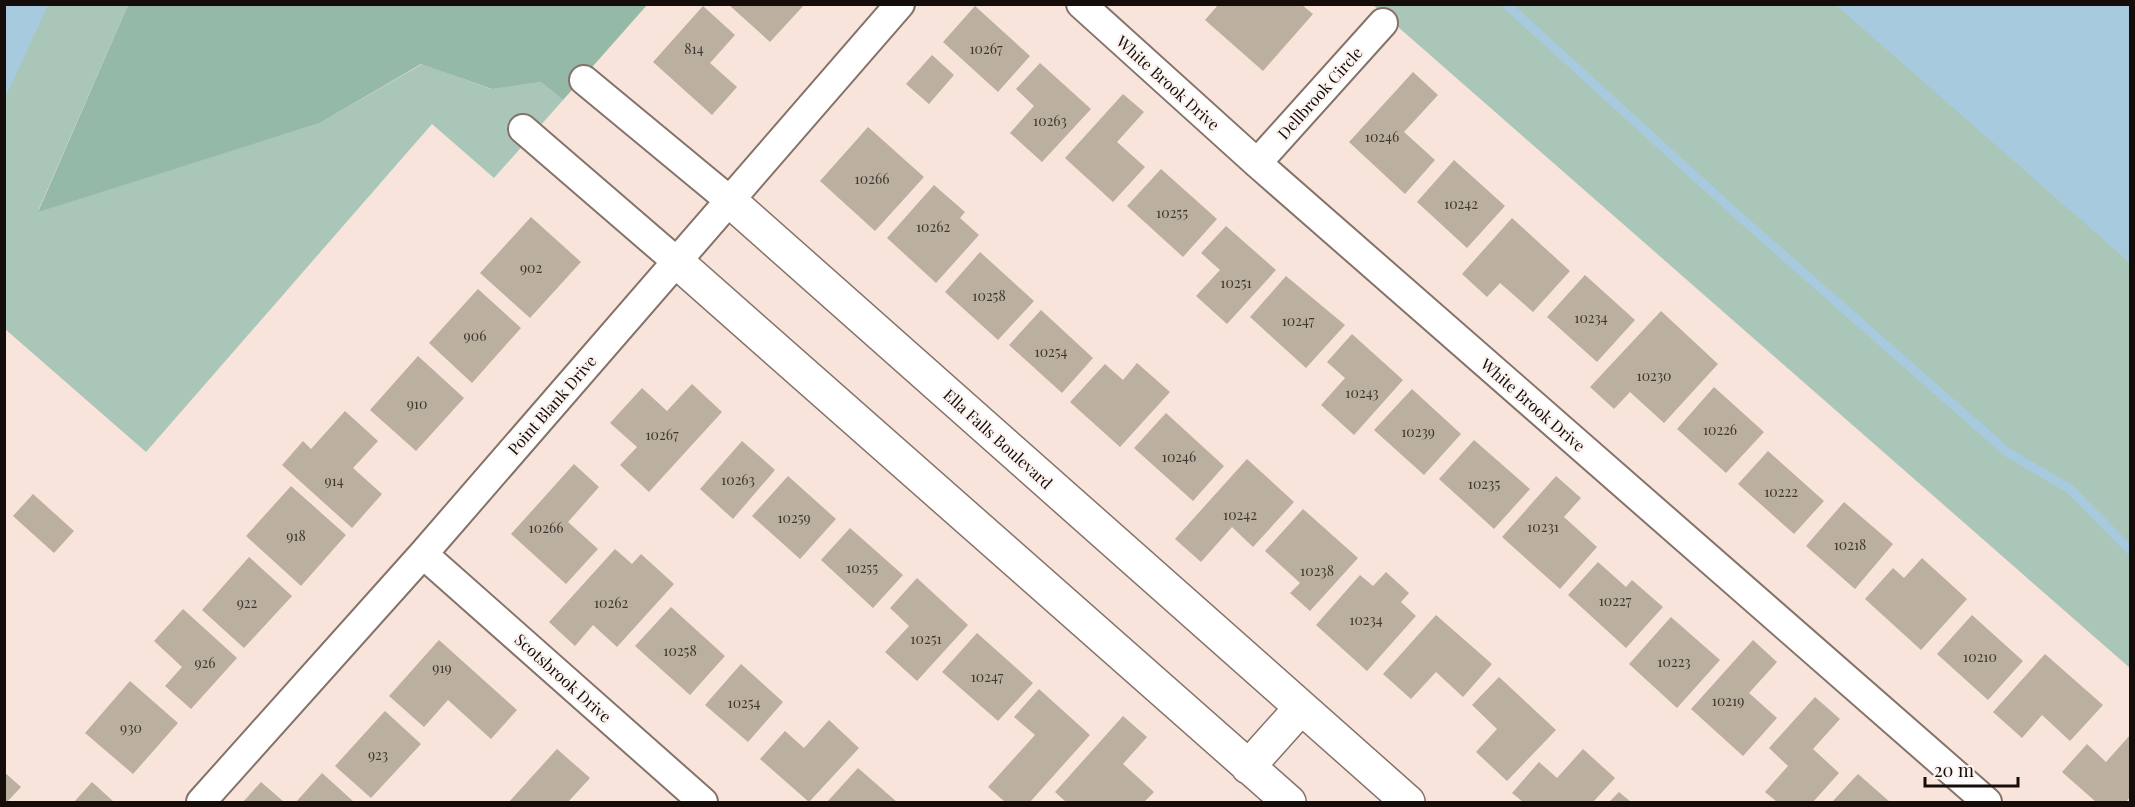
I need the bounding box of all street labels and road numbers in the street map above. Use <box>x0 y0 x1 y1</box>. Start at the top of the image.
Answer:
street label: White Brook Drive <box>1112 30 1224 135</box>
street label: Dellbrook Circle <box>1273 42 1367 143</box>
street label: Point Blank Drive <box>503 351 601 459</box>
street label: White Brook Drive <box>1476 353 1590 456</box>
street label: Ella Falls Boulevard <box>939 384 1057 493</box>
street label: Scotsbrook Drive <box>511 629 616 727</box>

